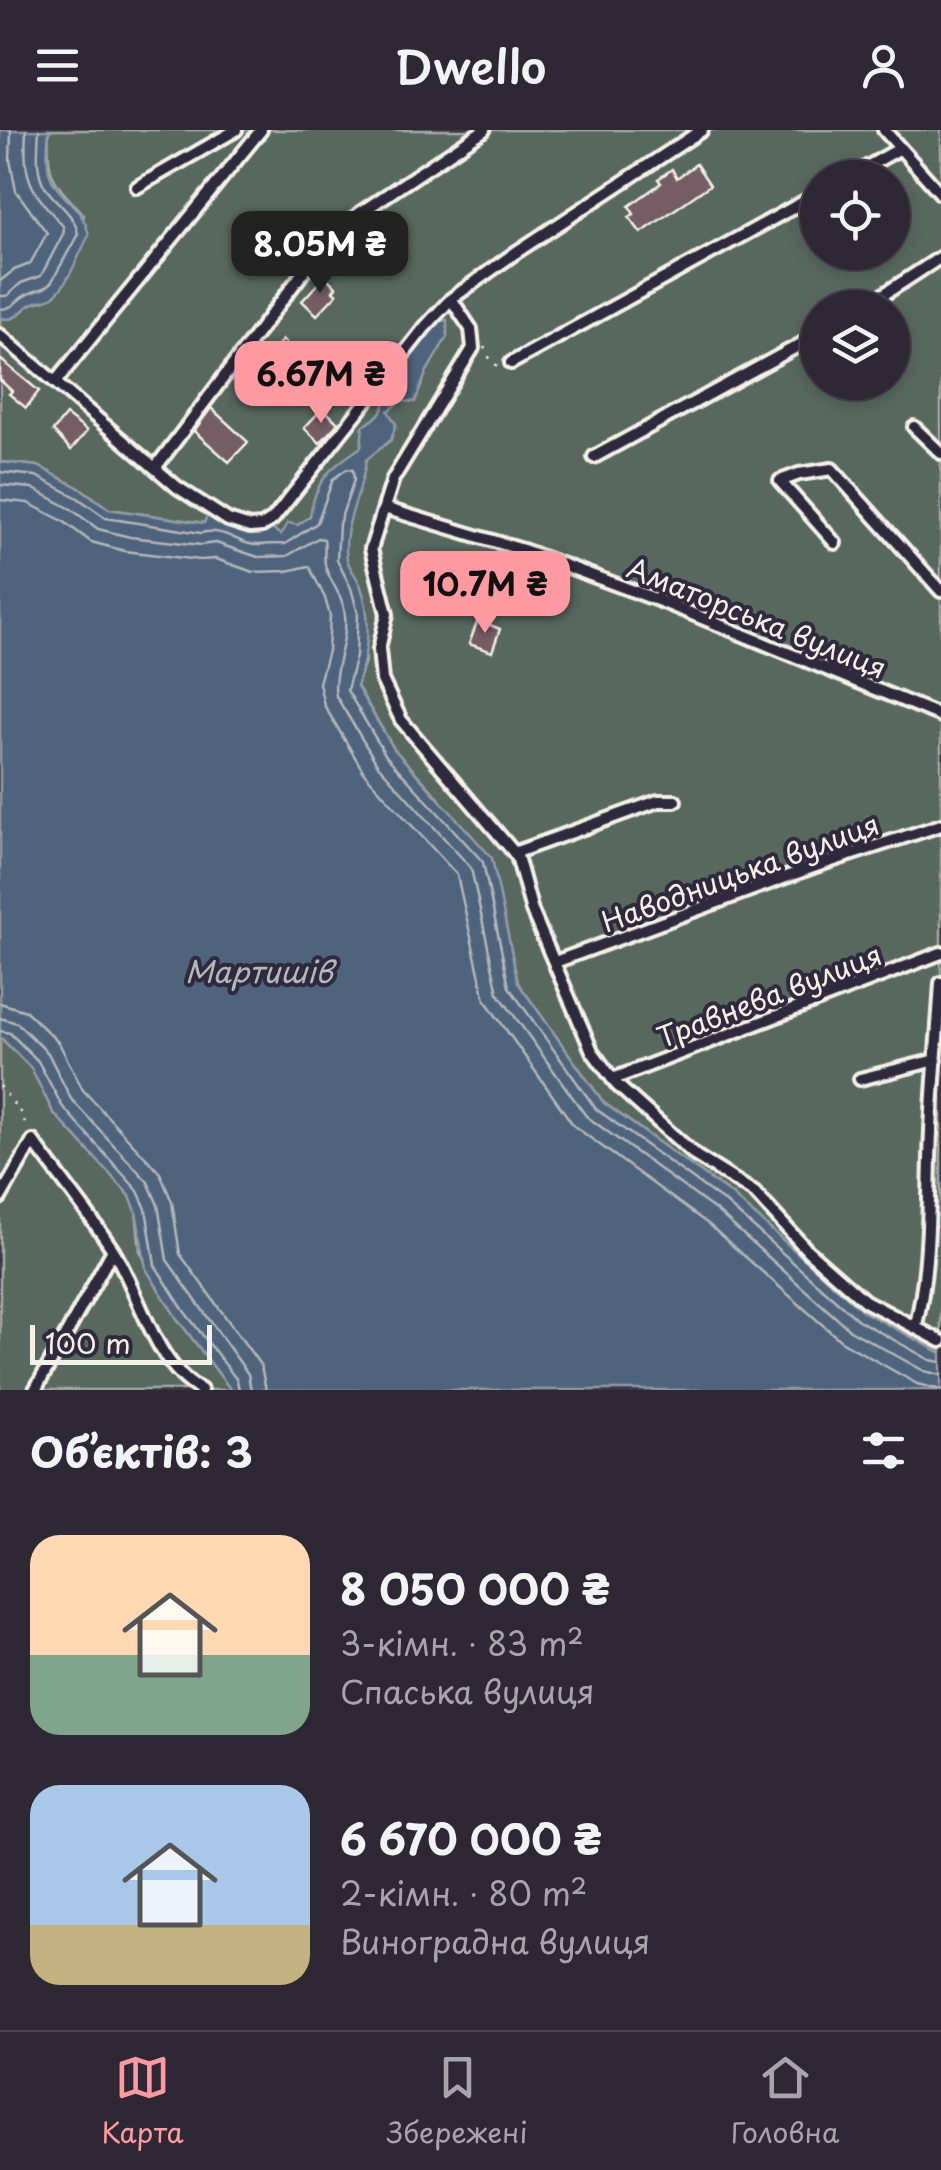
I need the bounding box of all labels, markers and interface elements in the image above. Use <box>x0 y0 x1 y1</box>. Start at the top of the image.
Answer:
text: Dwello <box>395 31 546 99</box>
icon: menu <box>30 38 85 93</box>
icon: person <box>856 38 911 93</box>
map controls <box>800 160 910 400</box>
button: locate <box>800 160 910 270</box>
pin: 8.05M ₴ <box>228 211 412 296</box>
text: 8.05M ₴ <box>253 219 387 267</box>
button: layers <box>800 290 910 400</box>
pin: 6.67M ₴ <box>229 341 413 426</box>
text: 6.67M ₴ <box>256 349 386 397</box>
street label: Аматорська вулиця <box>621 545 893 689</box>
pin: 10.7M ₴ <box>393 551 577 636</box>
text: 10.7M ₴ <box>422 559 548 607</box>
street label: Наводницька вулиця <box>595 802 885 942</box>
street label: Травнева вулиця <box>650 932 888 1058</box>
water label: Мартишів <box>185 948 338 993</box>
scale bar <box>30 1320 212 1364</box>
text: 100 m <box>45 1321 131 1364</box>
text: Об’єктів: 3 <box>30 1419 253 1482</box>
icon: filters <box>856 1423 911 1478</box>
text: 8 050 000 ₴ <box>340 1556 610 1619</box>
icon: home <box>110 1575 230 1695</box>
text: 3-кімн. · 83 m² <box>340 1619 584 1667</box>
text: Спаська вулиця <box>340 1667 595 1715</box>
text: 6 670 000 ₴ <box>340 1806 602 1869</box>
icon: home <box>110 1825 230 1945</box>
text: 2-кімн. · 80 m² <box>340 1869 587 1917</box>
text: Виноградна вулиця <box>340 1917 650 1965</box>
tab: Карта <box>102 2050 184 2153</box>
tab: Збережені <box>387 2050 528 2153</box>
tab: Головна <box>731 2050 839 2153</box>

